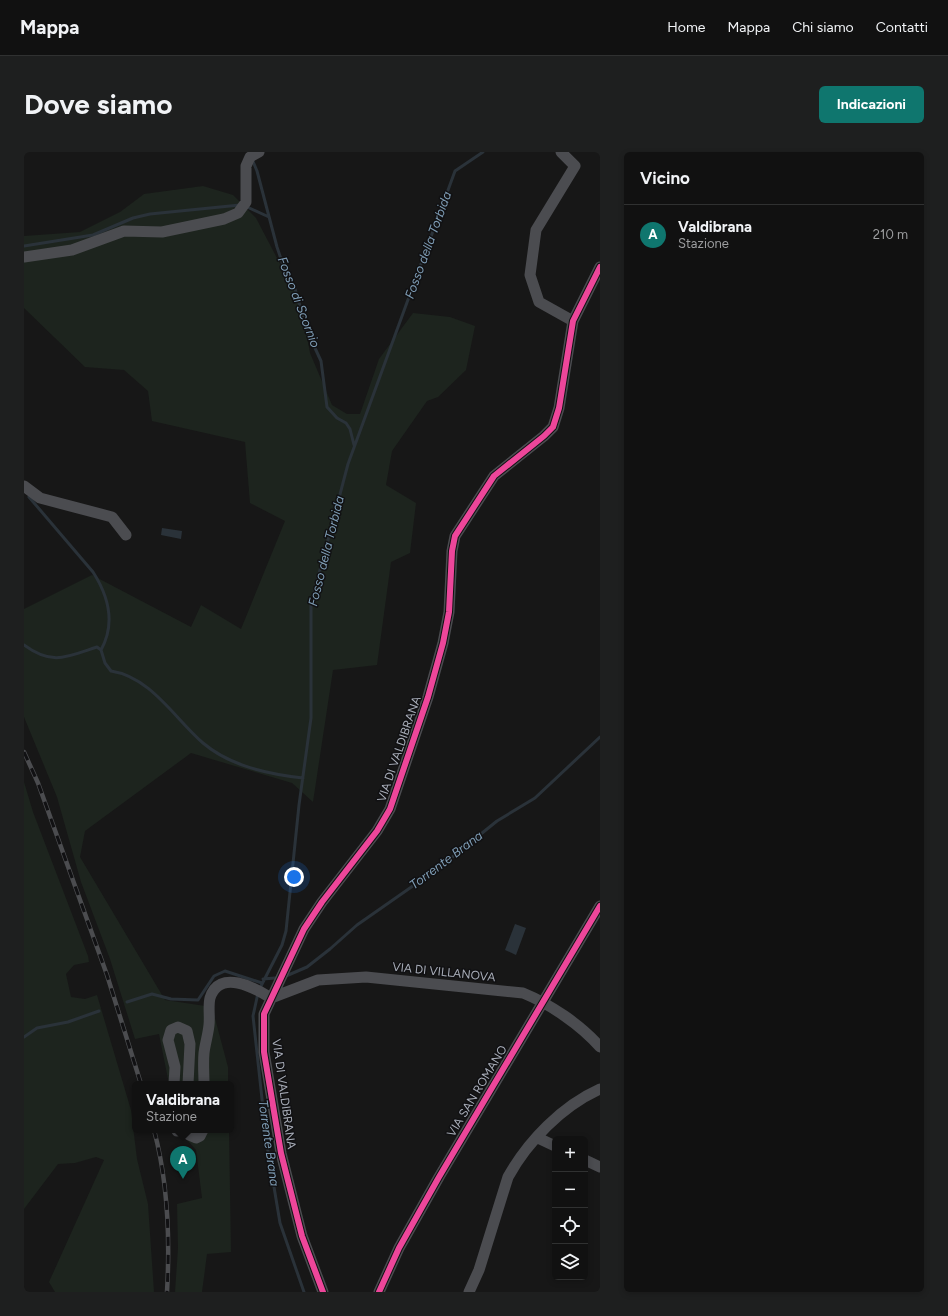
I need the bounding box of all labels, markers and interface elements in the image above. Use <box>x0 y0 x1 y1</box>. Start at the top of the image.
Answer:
text: Mappa <box>20 16 79 39</box>
text: Home <box>667 19 706 36</box>
text: Mappa <box>728 19 770 36</box>
text: Chi siamo <box>792 19 854 36</box>
text: Contatti <box>876 19 928 36</box>
button: Indicazioni <box>819 86 924 123</box>
text: Dove siamo <box>24 87 173 121</box>
text: Vicino <box>640 168 690 188</box>
water label: Fosso della Torbida <box>402 189 455 301</box>
text: Valdibrana <box>678 218 752 236</box>
text: A <box>648 227 658 242</box>
text: 210 m <box>873 227 908 242</box>
text: Stazione <box>678 236 729 251</box>
water label: Fosso di Scornio <box>275 254 323 350</box>
water label: Fosso della Torbida <box>305 494 347 608</box>
street label: VIA DI VALDIBRANA <box>374 694 424 804</box>
water label: Torrente Brana <box>407 828 486 892</box>
your location <box>284 867 304 887</box>
street label: VIA DI VILLANOVA <box>392 960 496 984</box>
street label: VIA DI VALDIBRANA <box>269 1038 299 1150</box>
street label: VIA SAN ROMANO <box>444 1043 510 1139</box>
popup <box>132 1081 234 1133</box>
text: Valdibrana <box>146 1091 220 1109</box>
water label: Torrente Brana <box>255 1099 283 1188</box>
text: Stazione <box>146 1109 197 1124</box>
map controls <box>552 1136 588 1280</box>
button: + <box>552 1136 588 1172</box>
pin: A <box>170 1146 196 1179</box>
button: − <box>552 1172 588 1208</box>
button: locate <box>552 1208 588 1244</box>
button: layers <box>552 1244 588 1280</box>

